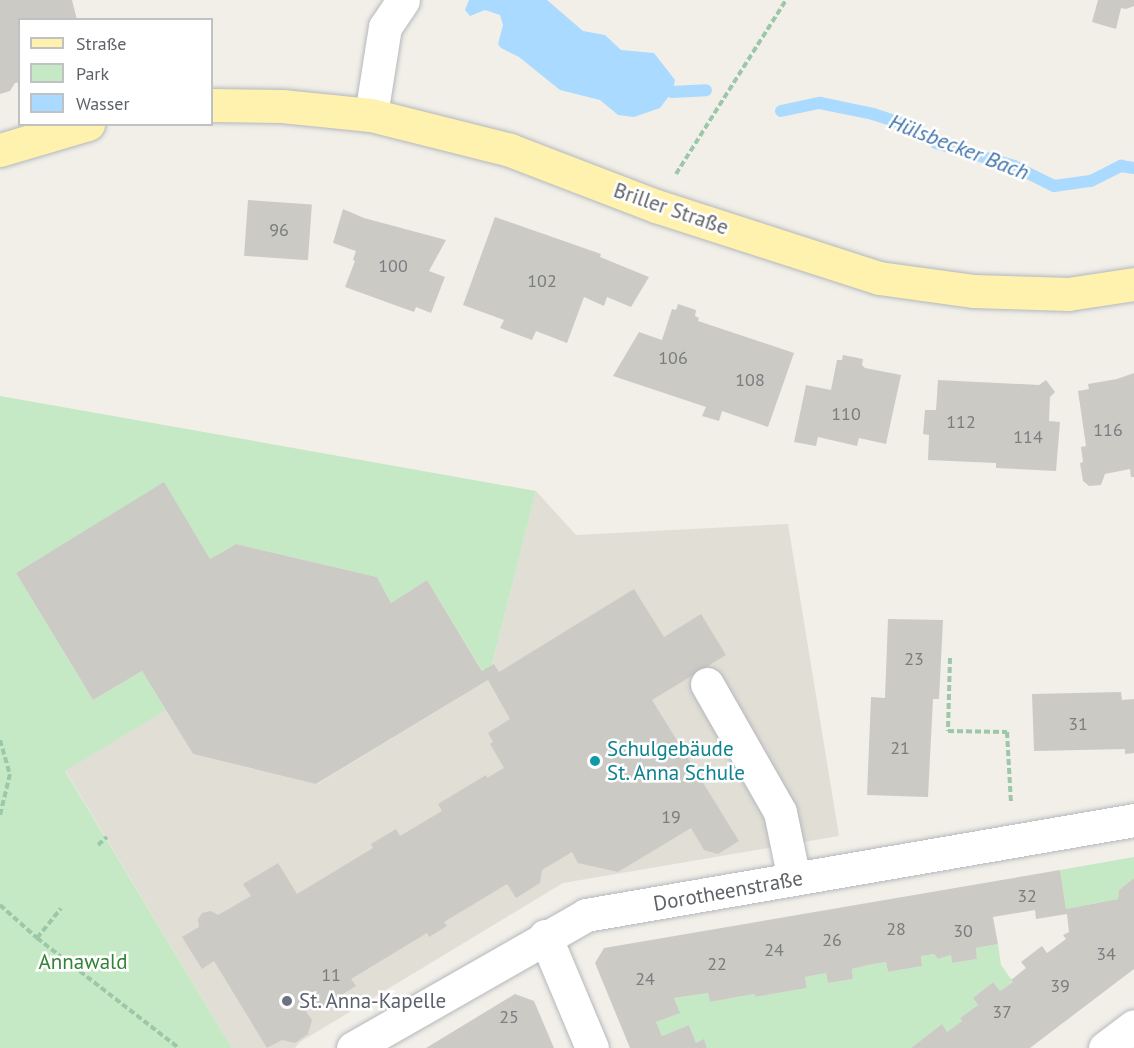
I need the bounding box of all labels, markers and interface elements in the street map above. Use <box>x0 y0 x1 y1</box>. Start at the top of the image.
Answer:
legend <box>18 18 213 126</box>
text: Straße <box>76 32 127 55</box>
text: Park <box>76 62 109 85</box>
text: Wasser <box>76 92 130 115</box>
water label: Hülsbecker Bach <box>886 108 1032 186</box>
street label: Briller Straße <box>610 178 732 240</box>
house number: 96 <box>269 219 289 241</box>
house number: 100 <box>378 255 408 277</box>
house number: 102 <box>527 270 557 292</box>
house number: 106 <box>658 347 688 369</box>
house number: 108 <box>735 369 765 391</box>
house number: 110 <box>831 403 861 425</box>
house number: 112 <box>946 411 976 433</box>
house number: 116 <box>1093 419 1123 441</box>
house number: 114 <box>1013 426 1043 448</box>
house number: 23 <box>904 648 924 670</box>
house number: 31 <box>1068 713 1088 735</box>
place label: Schulgebäude St. Anna Schule <box>607 736 747 786</box>
house number: 21 <box>890 737 910 759</box>
marker: Schulgebäude St. Anna Schule <box>588 754 602 768</box>
house number: 19 <box>661 806 681 828</box>
street label: Dorotheenstraße <box>651 865 805 917</box>
house number: 32 <box>1017 885 1037 907</box>
house number: 28 <box>886 918 906 940</box>
house number: 30 <box>953 920 973 942</box>
house number: 26 <box>822 929 842 951</box>
house number: 24 <box>764 939 784 961</box>
house number: 34 <box>1096 943 1116 965</box>
park label: Annawald <box>39 949 127 975</box>
house number: 22 <box>707 953 727 975</box>
house number: 11 <box>321 964 341 986</box>
house number: 24 <box>635 968 655 990</box>
house number: 39 <box>1050 975 1070 997</box>
place label: St. Anna-Kapelle <box>299 988 449 1014</box>
marker: St. Anna-Kapelle <box>280 994 294 1008</box>
house number: 37 <box>992 1001 1012 1023</box>
house number: 25 <box>499 1006 519 1028</box>

